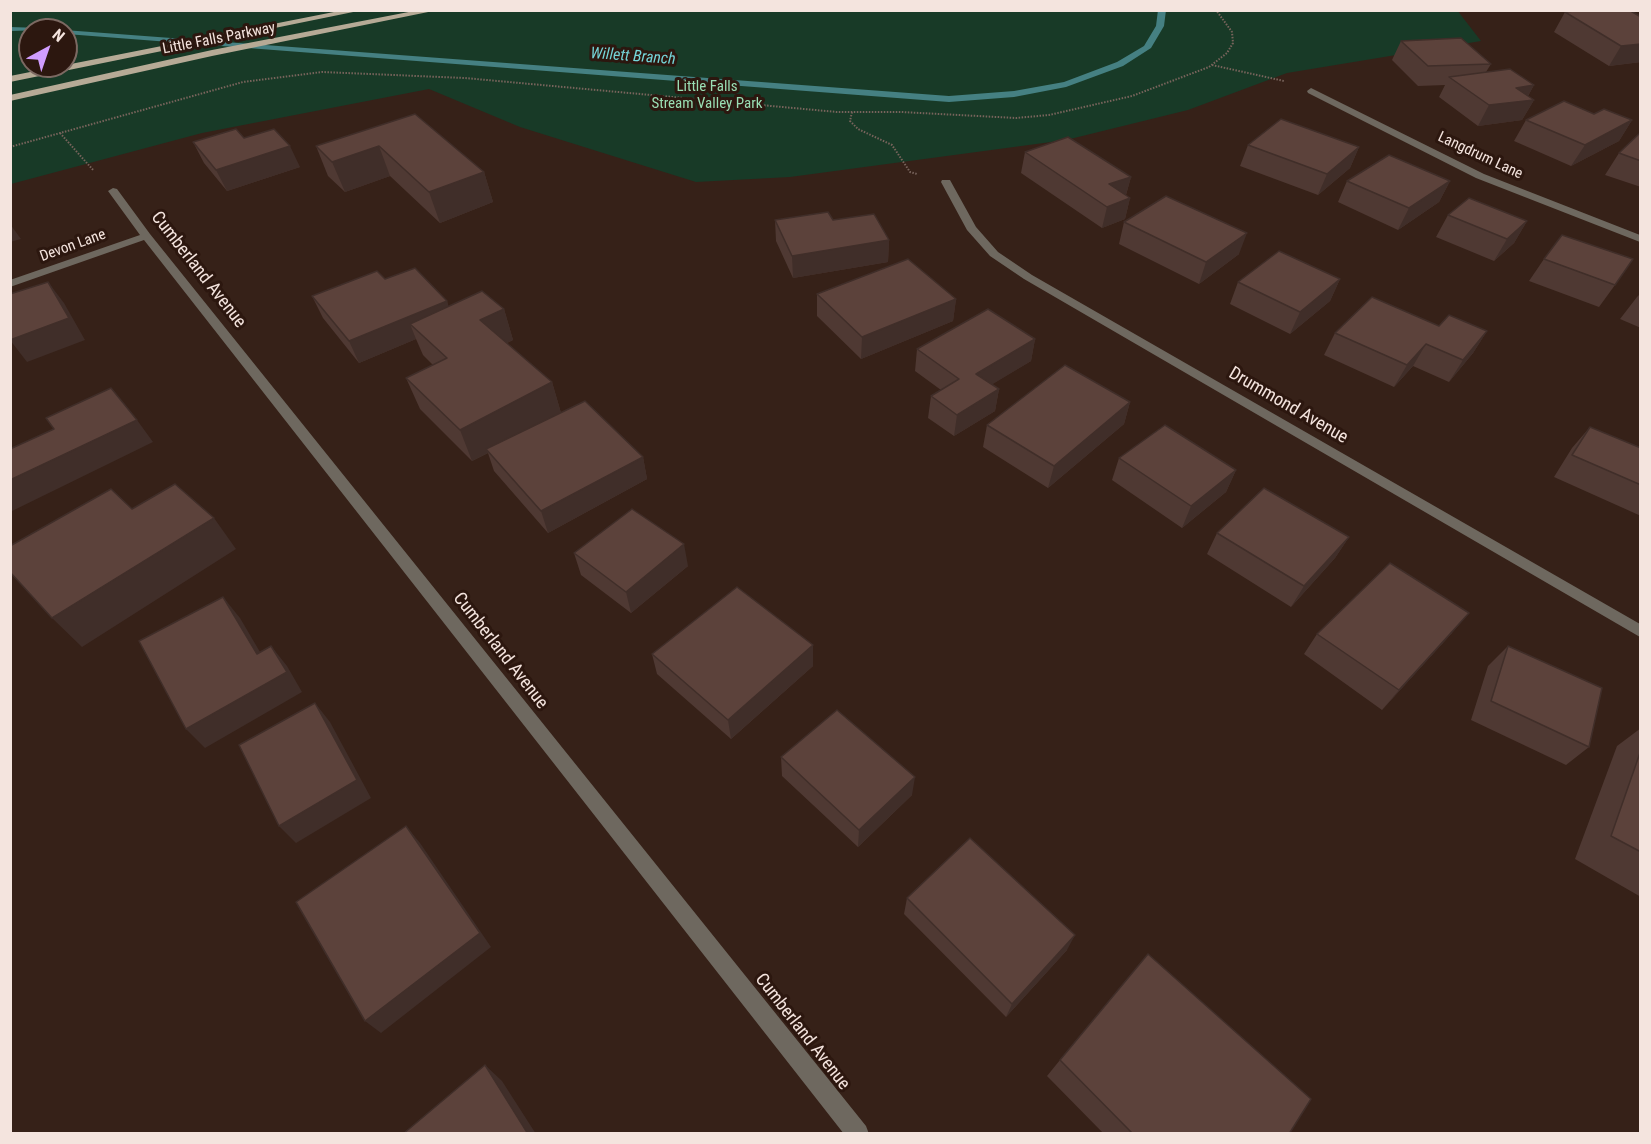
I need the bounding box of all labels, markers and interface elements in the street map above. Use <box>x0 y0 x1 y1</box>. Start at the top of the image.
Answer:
north arrow <box>18 18 78 78</box>
street label: Little Falls Parkway <box>161 19 277 59</box>
text: N <box>49 25 68 46</box>
water label: Willett Branch <box>590 44 676 70</box>
park label: Little Falls Stream Valley Park <box>651 78 763 113</box>
street label: Langdrum Lane <box>1435 128 1525 184</box>
street label: Cumberland Avenue <box>146 208 250 332</box>
street label: Devon Lane <box>38 226 108 266</box>
street label: Drummond Avenue <box>1224 363 1352 449</box>
street label: Cumberland Avenue <box>448 589 552 713</box>
street label: Cumberland Avenue <box>750 970 854 1094</box>

